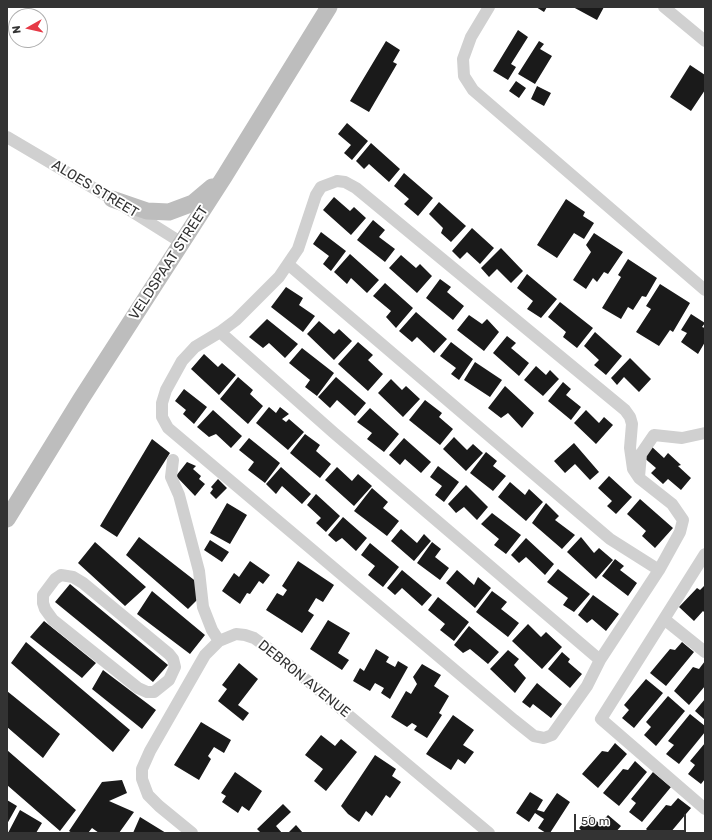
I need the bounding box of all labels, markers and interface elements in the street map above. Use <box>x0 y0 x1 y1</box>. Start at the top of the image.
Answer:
north arrow <box>8 8 48 48</box>
text: N <box>10 25 24 34</box>
street label: ALOES STREET <box>49 157 141 221</box>
street label: VELDSPAAT STREET <box>126 203 212 323</box>
street label: DEBRON AVENUE <box>255 637 353 721</box>
scale bar <box>576 806 688 832</box>
text: 50 m <box>581 814 609 828</box>

